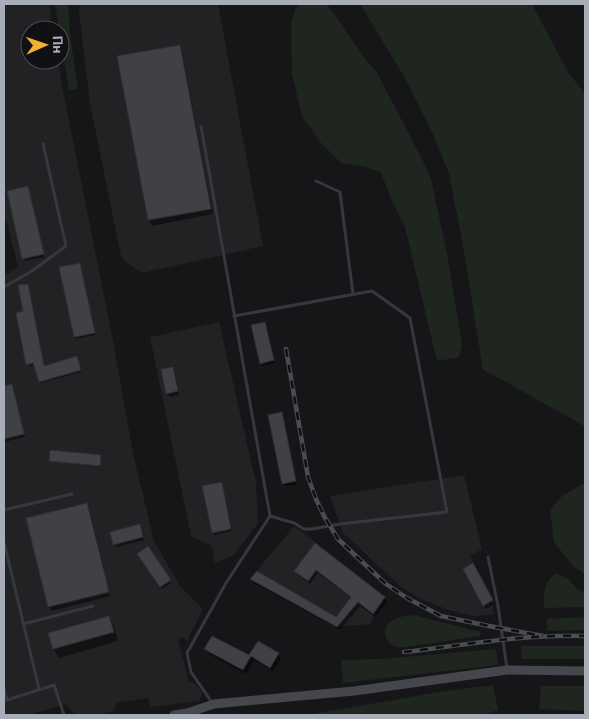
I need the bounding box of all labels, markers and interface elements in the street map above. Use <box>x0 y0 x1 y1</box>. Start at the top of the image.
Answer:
north arrow <box>20 20 70 70</box>
text: Пн <box>50 35 67 54</box>

